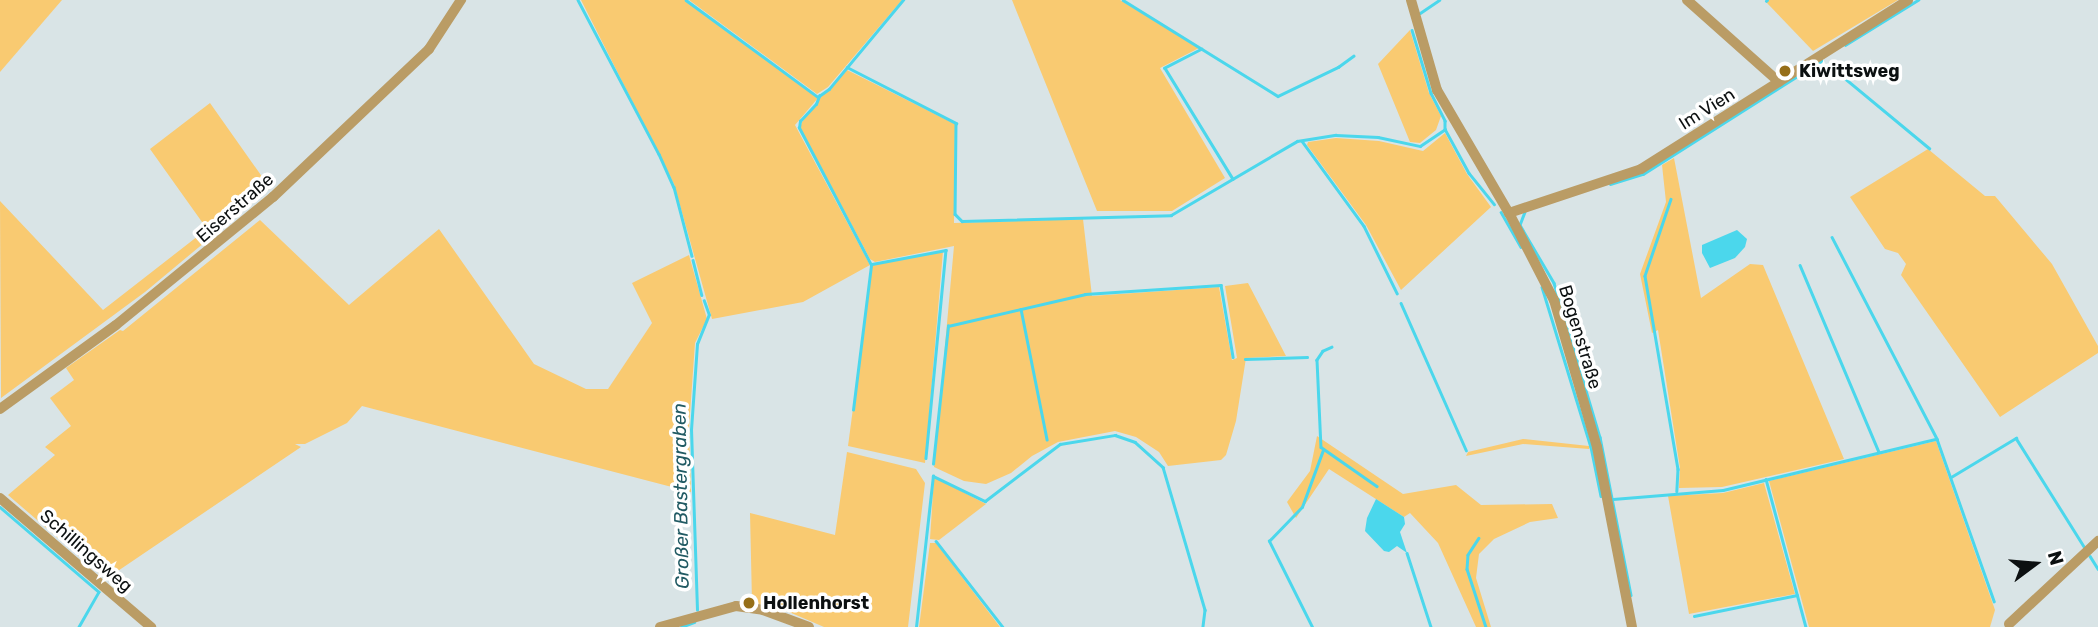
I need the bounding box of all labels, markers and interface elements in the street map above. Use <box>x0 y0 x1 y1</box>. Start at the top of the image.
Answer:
place label: Kiwittsweg <box>1799 60 1900 82</box>
marker: Kiwittsweg <box>1777 63 1793 79</box>
street label: Im Vien <box>1675 83 1739 135</box>
street label: Eiserstraße <box>192 169 278 247</box>
street label: Bogenstraße <box>1554 282 1606 392</box>
water label: Großer Bastergraben <box>668 403 694 589</box>
street label: Schillingsweg <box>35 505 137 597</box>
north arrow <box>2000 529 2070 599</box>
text: N <box>2043 548 2069 568</box>
place label: Hollenhorst <box>763 592 869 614</box>
marker: Hollenhorst <box>741 595 757 611</box>

